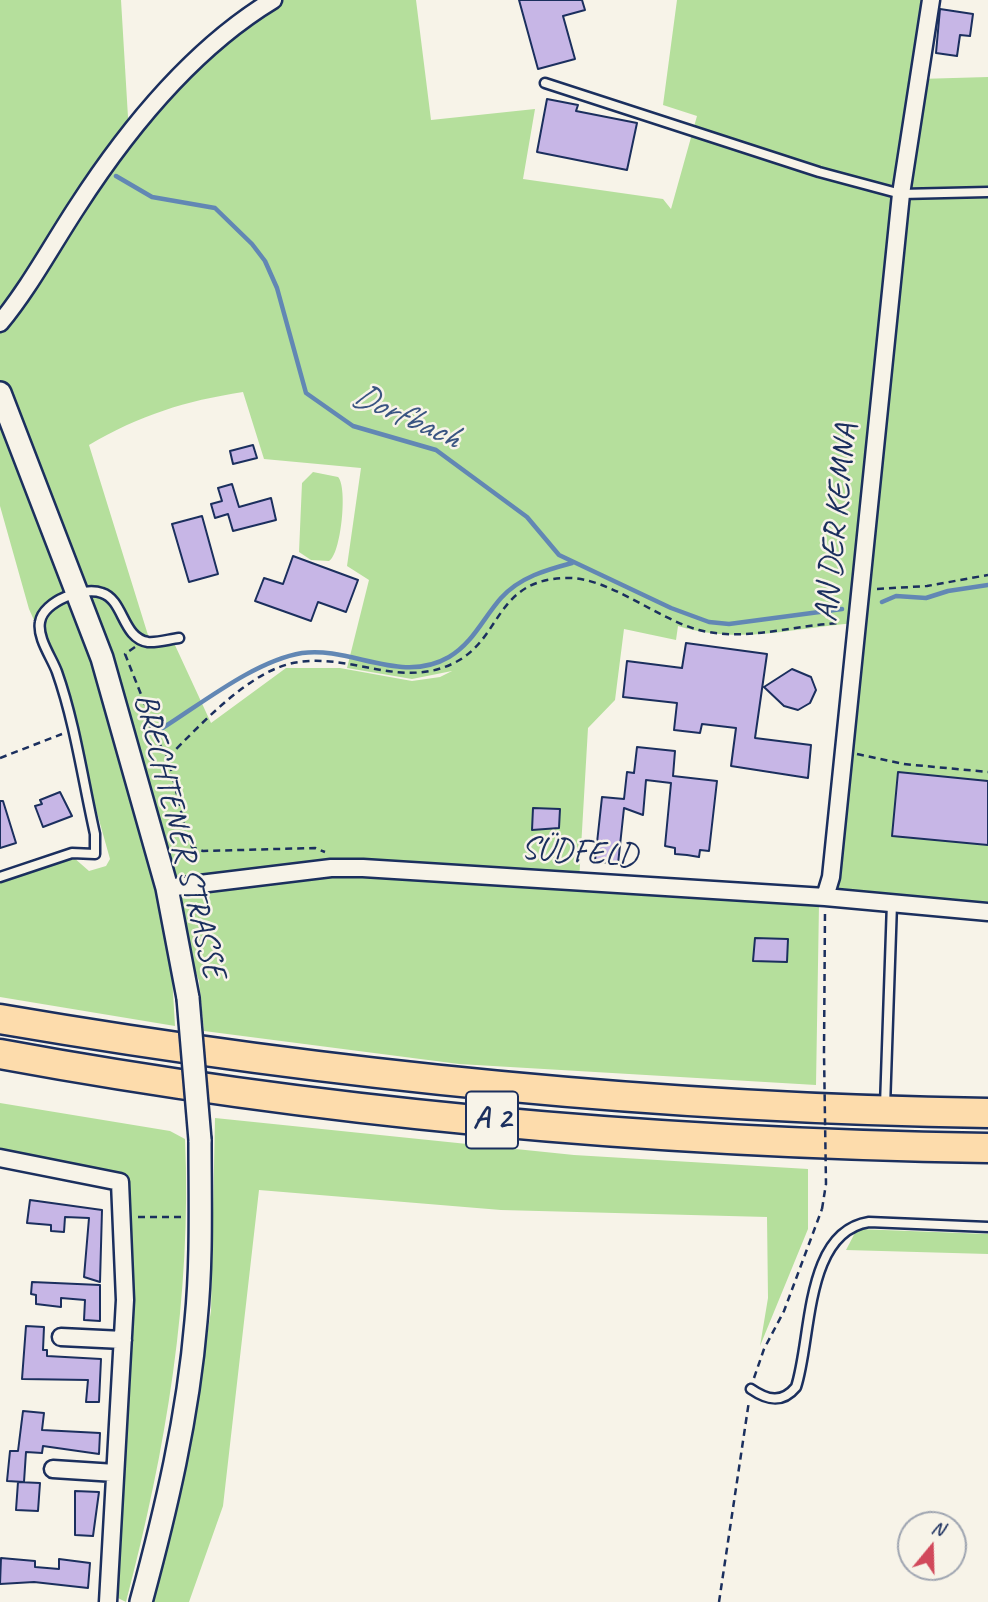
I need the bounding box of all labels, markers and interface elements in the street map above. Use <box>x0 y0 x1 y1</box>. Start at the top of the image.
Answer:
water label: Dorfbach <box>346 375 466 459</box>
street label: AN DER KEMNA <box>807 422 867 624</box>
street label: BRECHTENER STRASSE <box>124 690 234 982</box>
street label: SÜDFELD <box>520 829 638 877</box>
road number: A 2 <box>466 1092 518 1148</box>
north arrow <box>897 1511 967 1581</box>
text: N <box>929 1515 948 1541</box>

